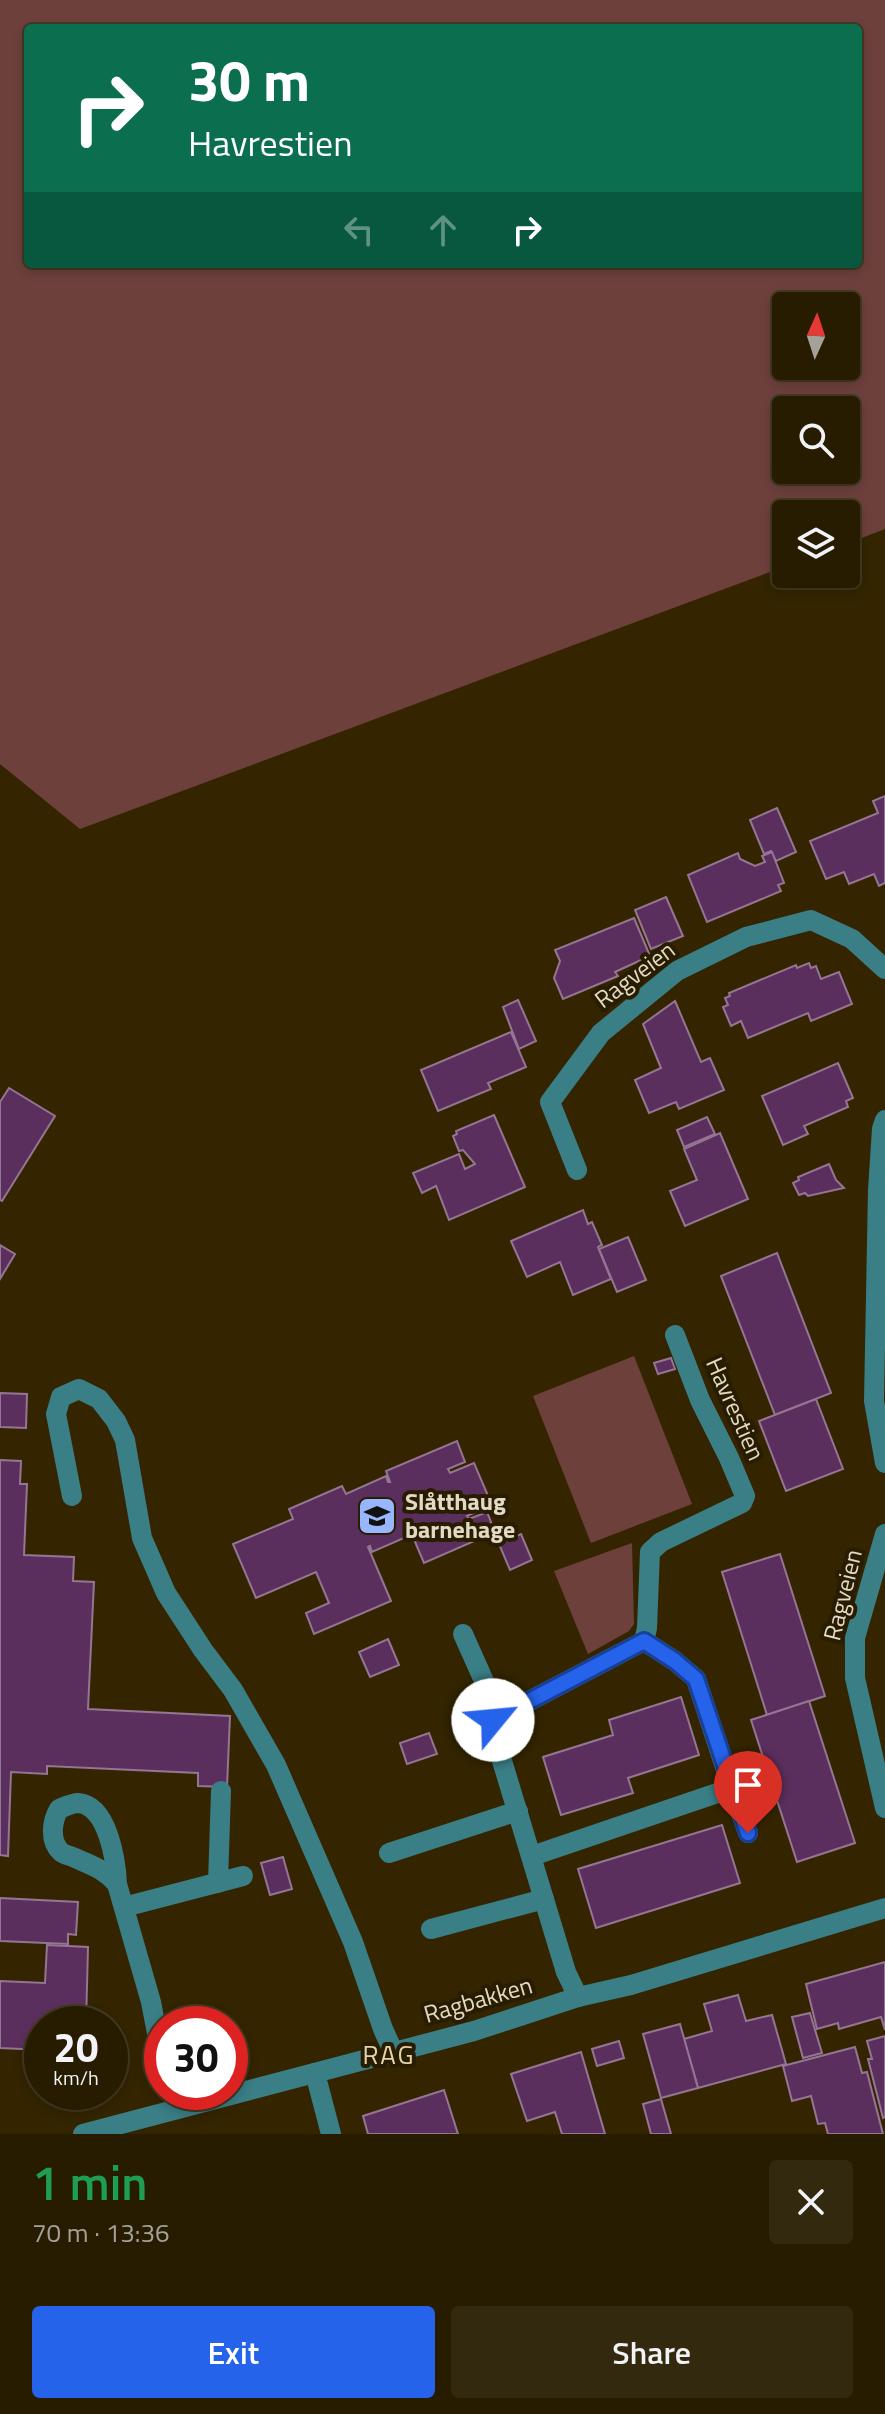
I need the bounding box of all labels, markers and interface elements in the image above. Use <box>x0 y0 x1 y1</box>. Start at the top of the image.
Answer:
text: 30 m <box>188 38 310 123</box>
icon: right <box>56 56 160 160</box>
text: Havrestien <box>188 115 353 170</box>
icon: left <box>337 208 381 252</box>
icon: ahead <box>421 208 465 252</box>
icon: right <box>505 208 549 252</box>
north arrow <box>772 292 860 380</box>
map controls <box>772 292 860 588</box>
button: search <box>772 396 860 484</box>
button: layers <box>772 500 860 588</box>
street label: Ragveien <box>586 932 682 1017</box>
street label: Havrestien <box>697 1351 775 1466</box>
place label: Slåtthaug barnehage <box>405 1483 515 1547</box>
school or university icon: Slåtthaug barnehage <box>356 1495 398 1537</box>
street label: Ragveien <box>813 1545 871 1644</box>
position arrow <box>451 1678 535 1762</box>
pin <box>714 1751 782 1833</box>
icon: arrive <box>726 1763 770 1807</box>
street label: Ragbakken <box>419 1966 536 2032</box>
speed limit sign: 30 <box>144 2006 248 2110</box>
text: 20 <box>54 2017 98 2078</box>
district label: RAG <box>362 2035 416 2074</box>
text: km/h <box>53 2062 99 2093</box>
text: 1 min <box>32 2146 147 2219</box>
button: close <box>769 2160 853 2244</box>
text: 70 m · 13:36 <box>32 2213 170 2252</box>
button: Exit <box>32 2306 435 2398</box>
button: Share <box>451 2306 853 2398</box>

